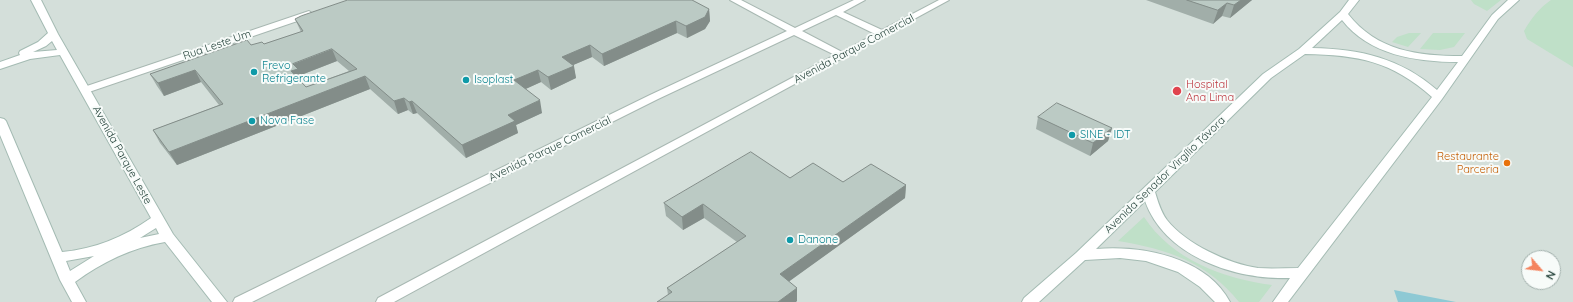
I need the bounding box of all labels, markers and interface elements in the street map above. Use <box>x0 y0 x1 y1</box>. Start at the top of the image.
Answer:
street label: Avenida Parque Comercial <box>792 12 916 86</box>
street label: Rua Leste Um <box>181 27 253 63</box>
place label: Frevo Refrigerante <box>262 59 326 85</box>
marker: Frevo Refrigerante <box>249 67 259 77</box>
place label: Isoplast <box>474 73 513 87</box>
marker: Isoplast <box>461 75 471 85</box>
place label: Hospital Ana Lima <box>1186 78 1234 104</box>
marker: Hospital Ana Lima <box>1171 85 1183 97</box>
street label: Avenida Parque Leste <box>90 104 154 206</box>
place label: Nova Fase <box>260 114 314 128</box>
street label: Avenida Parque Comercial <box>487 114 613 184</box>
street label: Avenida Senador Virgílio Távora <box>1102 114 1228 236</box>
marker: Nova Fase <box>247 116 257 126</box>
place label: SINE - IDT <box>1080 128 1131 142</box>
marker: SINE - IDT <box>1067 130 1077 140</box>
place label: Restaurante Parceria <box>1437 150 1499 176</box>
marker: Restaurante Parceria <box>1502 158 1512 168</box>
place label: Danone <box>798 233 838 247</box>
marker: Danone <box>785 235 795 245</box>
north arrow <box>1521 250 1561 290</box>
text: N <box>1543 268 1559 282</box>

